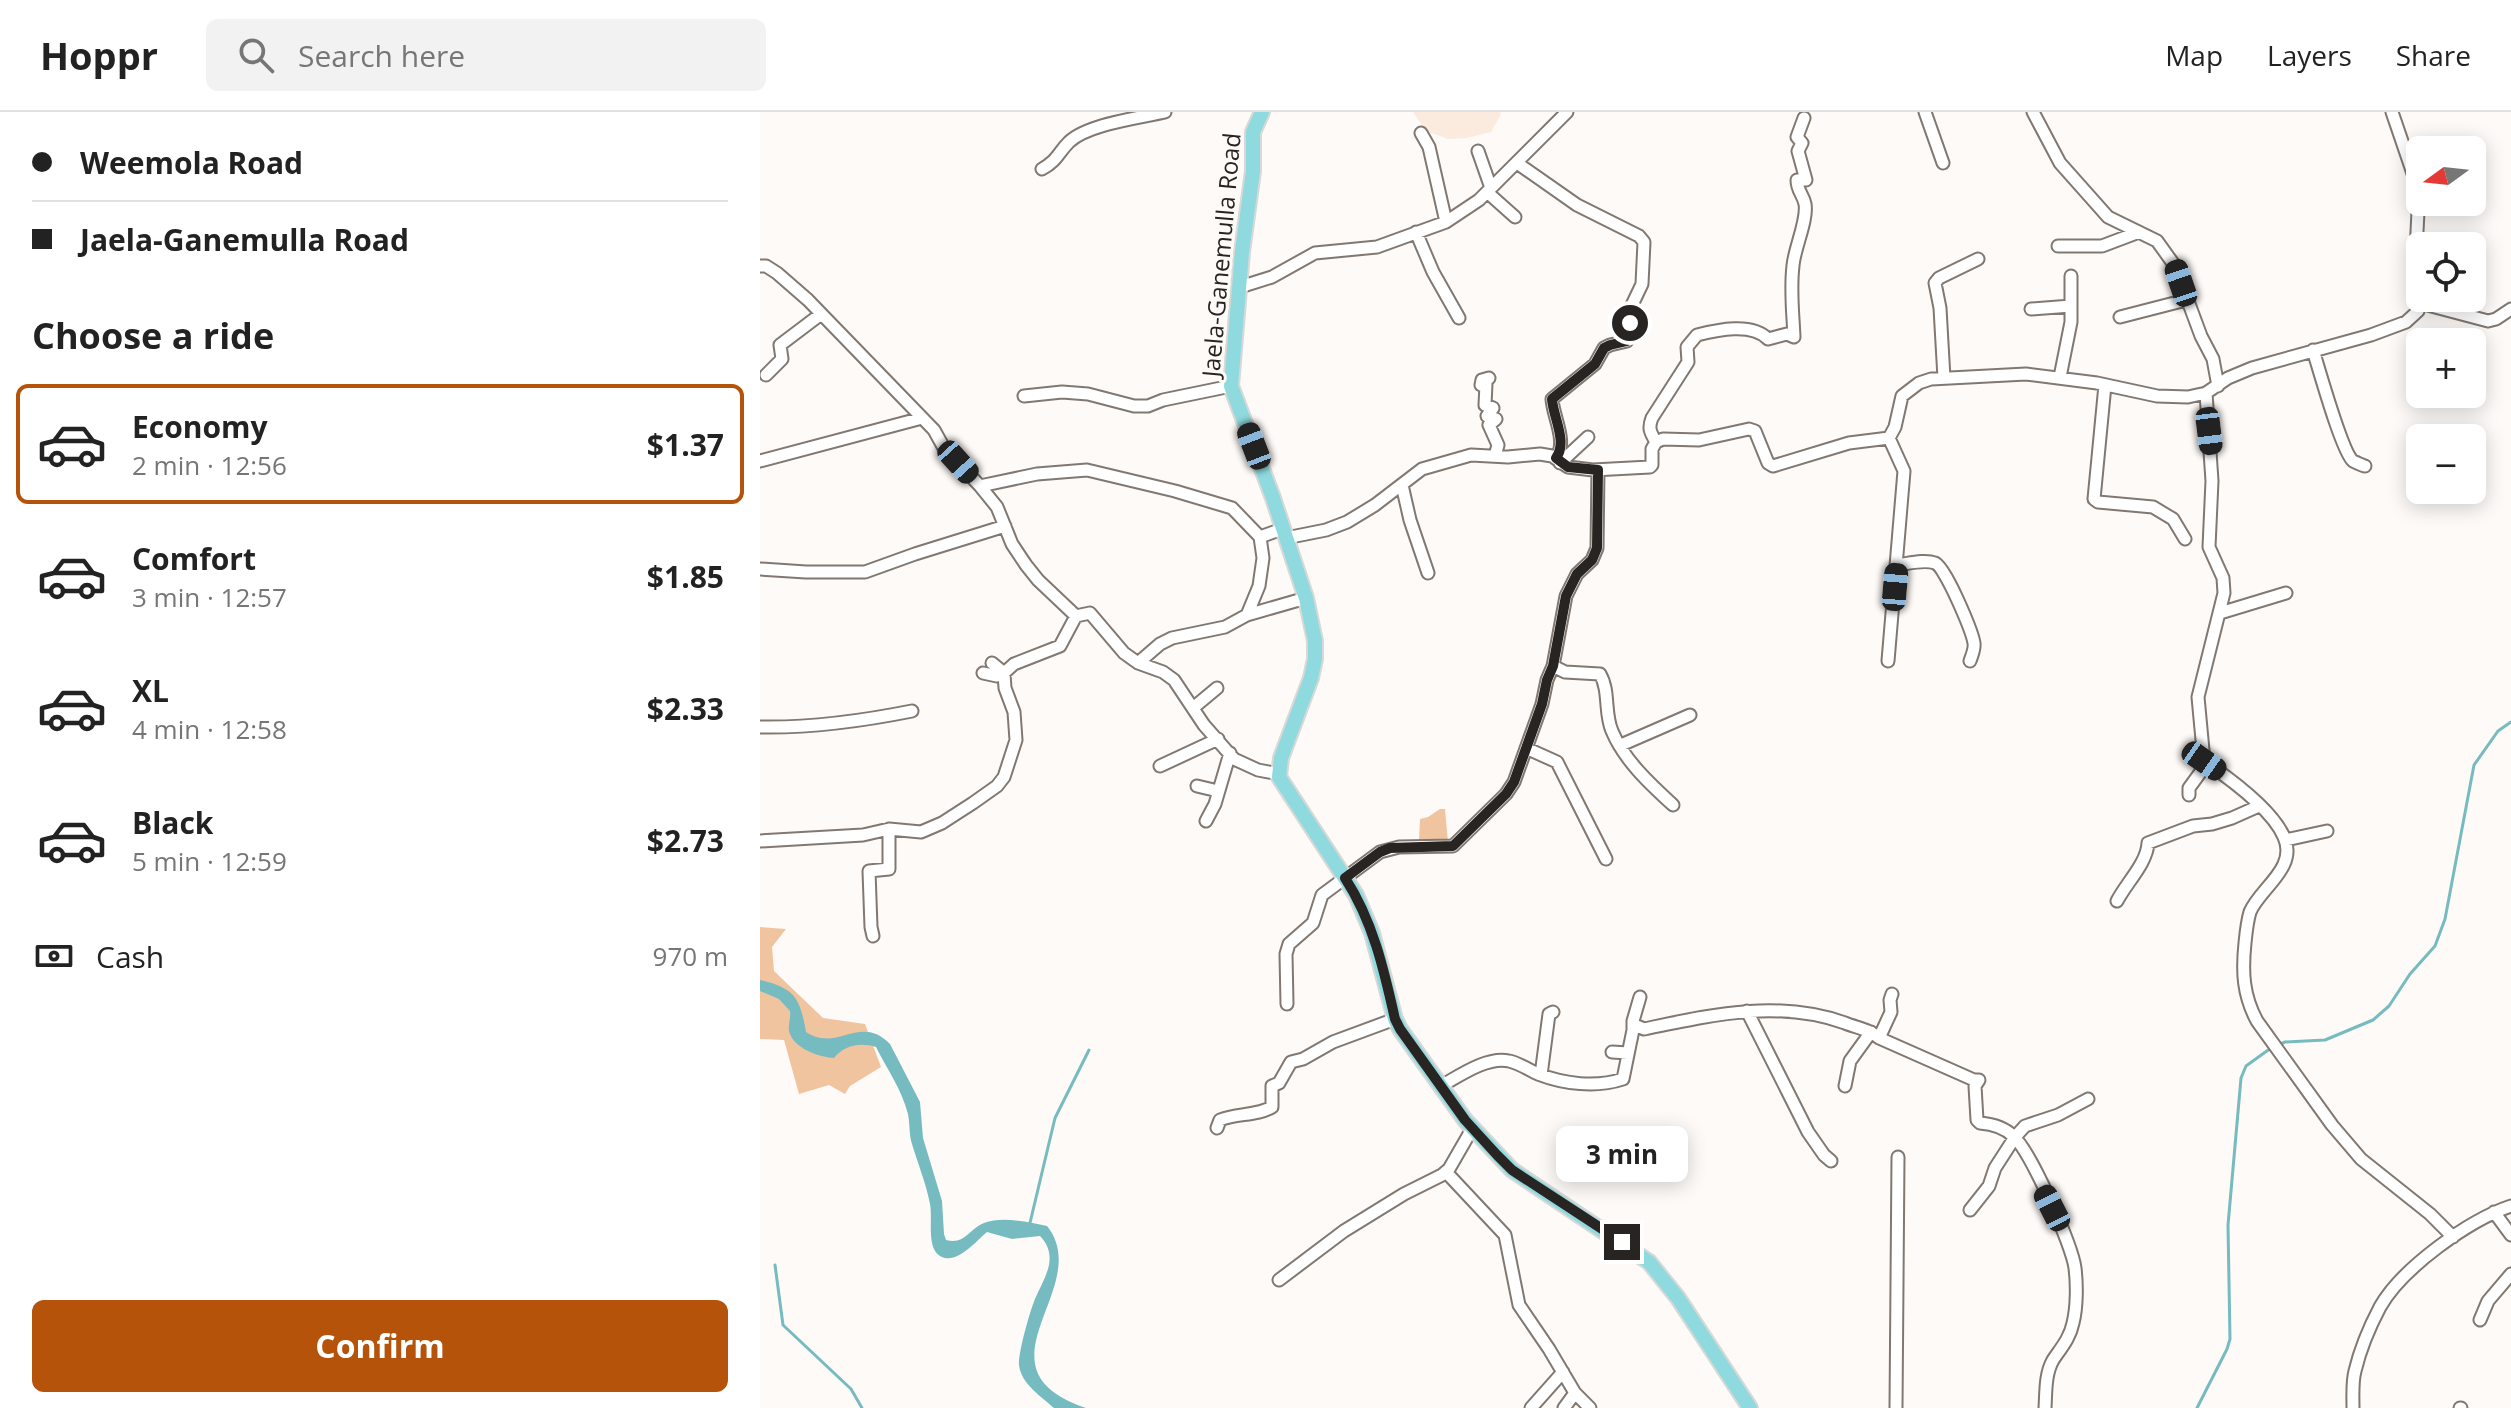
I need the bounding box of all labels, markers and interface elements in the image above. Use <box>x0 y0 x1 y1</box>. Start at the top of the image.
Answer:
search box <box>206 19 766 91</box>
text: Hoppr <box>40 29 158 81</box>
icon: search <box>234 33 278 77</box>
text: Search here <box>298 35 465 76</box>
text: Map <box>2165 36 2223 74</box>
text: Layers <box>2267 36 2352 74</box>
text: Share <box>2396 36 2471 74</box>
street label: Jaela-Ganemulla Road <box>1193 131 1248 380</box>
north arrow <box>2406 136 2486 216</box>
map controls <box>2406 136 2486 504</box>
text: Weemola Road <box>80 142 303 183</box>
text: Jaela-Ganemulla Road <box>80 219 409 260</box>
button: locate <box>2406 232 2486 312</box>
car <box>2162 256 2200 310</box>
route start <box>1612 305 1648 341</box>
text: Choose a ride <box>32 311 274 360</box>
button: + <box>2406 328 2486 408</box>
text: Economy <box>132 406 268 447</box>
car <box>2194 406 2224 456</box>
icon: car <box>36 408 108 480</box>
car <box>1234 419 1274 473</box>
text: $1.37 <box>647 424 724 465</box>
button: − <box>2406 424 2486 504</box>
car <box>933 436 983 488</box>
text: 2 min · 12:56 <box>132 447 287 483</box>
text: Comfort <box>132 538 256 579</box>
icon: car <box>36 540 108 612</box>
text: $1.85 <box>647 556 724 597</box>
car <box>1881 562 1909 612</box>
text: 3 min · 12:57 <box>132 579 287 615</box>
text: XL <box>132 670 169 711</box>
icon: car <box>36 672 108 744</box>
text: $2.33 <box>647 688 724 729</box>
text: 4 min · 12:58 <box>132 711 287 747</box>
car <box>2177 737 2231 785</box>
text: Black <box>132 802 213 843</box>
icon: car <box>36 804 108 876</box>
text: $2.73 <box>647 820 724 861</box>
text: 5 min · 12:59 <box>132 843 287 879</box>
icon: cash <box>32 934 76 978</box>
text: Cash <box>96 936 164 977</box>
text: 970 m <box>653 938 728 974</box>
callout: 3 min <box>1556 1126 1688 1182</box>
text: 3 min <box>1586 1136 1658 1172</box>
car <box>2030 1181 2074 1235</box>
route end <box>1604 1224 1640 1260</box>
button: Confirm <box>32 1300 728 1392</box>

